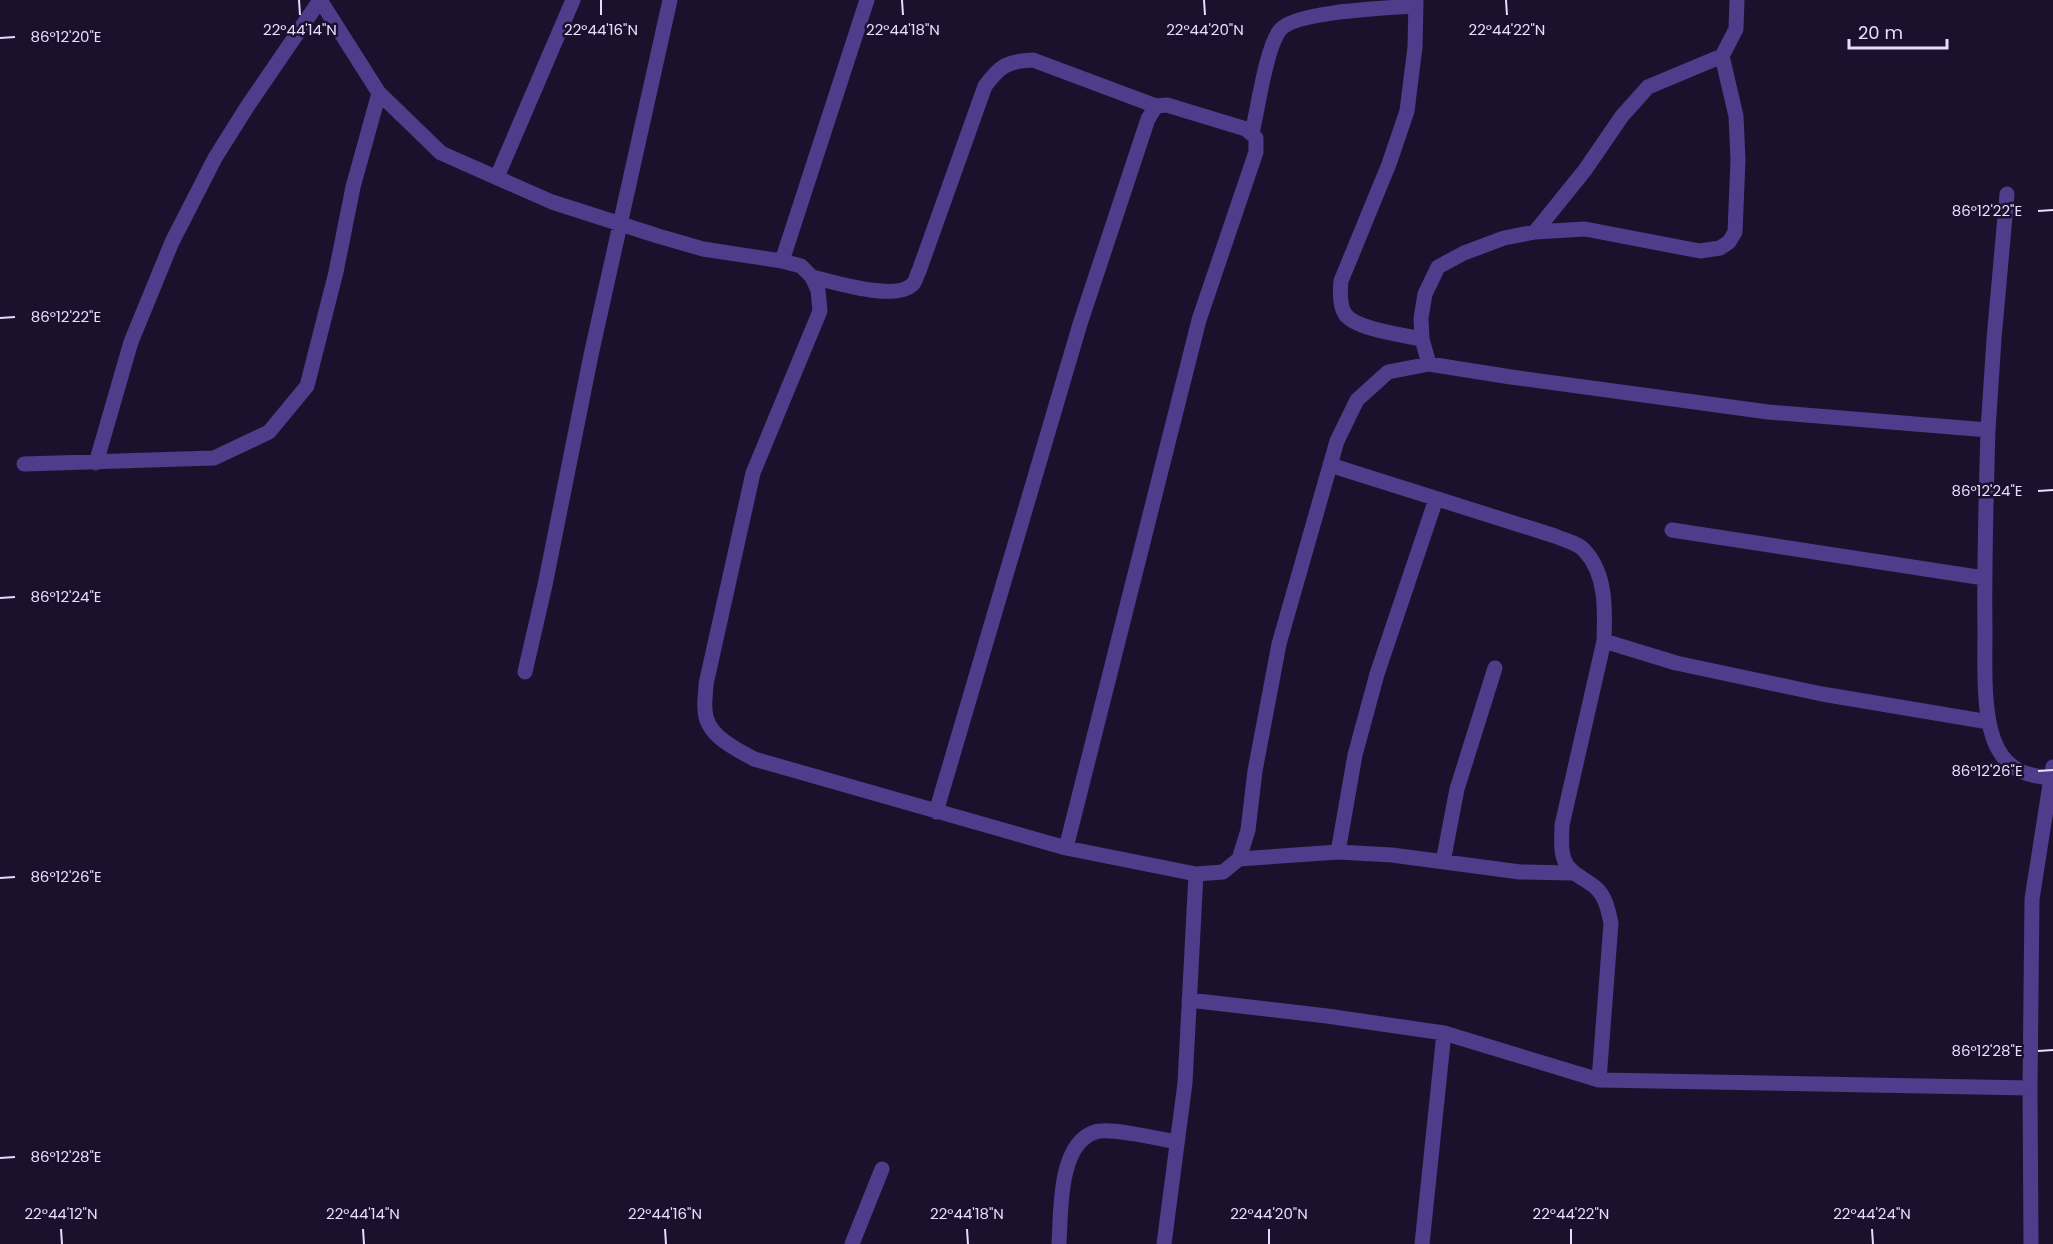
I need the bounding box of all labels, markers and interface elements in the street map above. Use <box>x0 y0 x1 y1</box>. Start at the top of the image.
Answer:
scale bar <box>1849 12 1946 50</box>
text: 22°44'14"N <box>263 19 337 40</box>
text: 22°44'16"N <box>564 19 638 40</box>
text: 22°44'18"N <box>866 19 940 40</box>
text: 22°44'20"N <box>1166 19 1244 40</box>
text: 22°44'22"N <box>1469 19 1545 40</box>
text: 20 m <box>1858 20 1903 45</box>
text: 86°12'20"E <box>30 26 102 47</box>
text: 86°12'22"E <box>1952 200 2022 221</box>
text: 86°12'22"E <box>31 306 101 327</box>
text: 86°12'24"E <box>1951 480 2023 501</box>
text: 86°12'24"E <box>30 586 102 607</box>
text: 86°12'26"E <box>1951 760 2023 781</box>
text: 86°12'26"E <box>30 866 102 887</box>
text: 86°12'28"E <box>1951 1040 2023 1061</box>
text: 86°12'28"E <box>30 1146 102 1167</box>
text: 22°44'12"N <box>24 1203 98 1224</box>
text: 22°44'14"N <box>326 1203 400 1224</box>
text: 22°44'16"N <box>628 1203 702 1224</box>
text: 22°44'18"N <box>930 1203 1004 1224</box>
text: 22°44'20"N <box>1230 1203 1308 1224</box>
text: 22°44'22"N <box>1533 1203 1609 1224</box>
text: 22°44'24"N <box>1833 1203 1911 1224</box>

